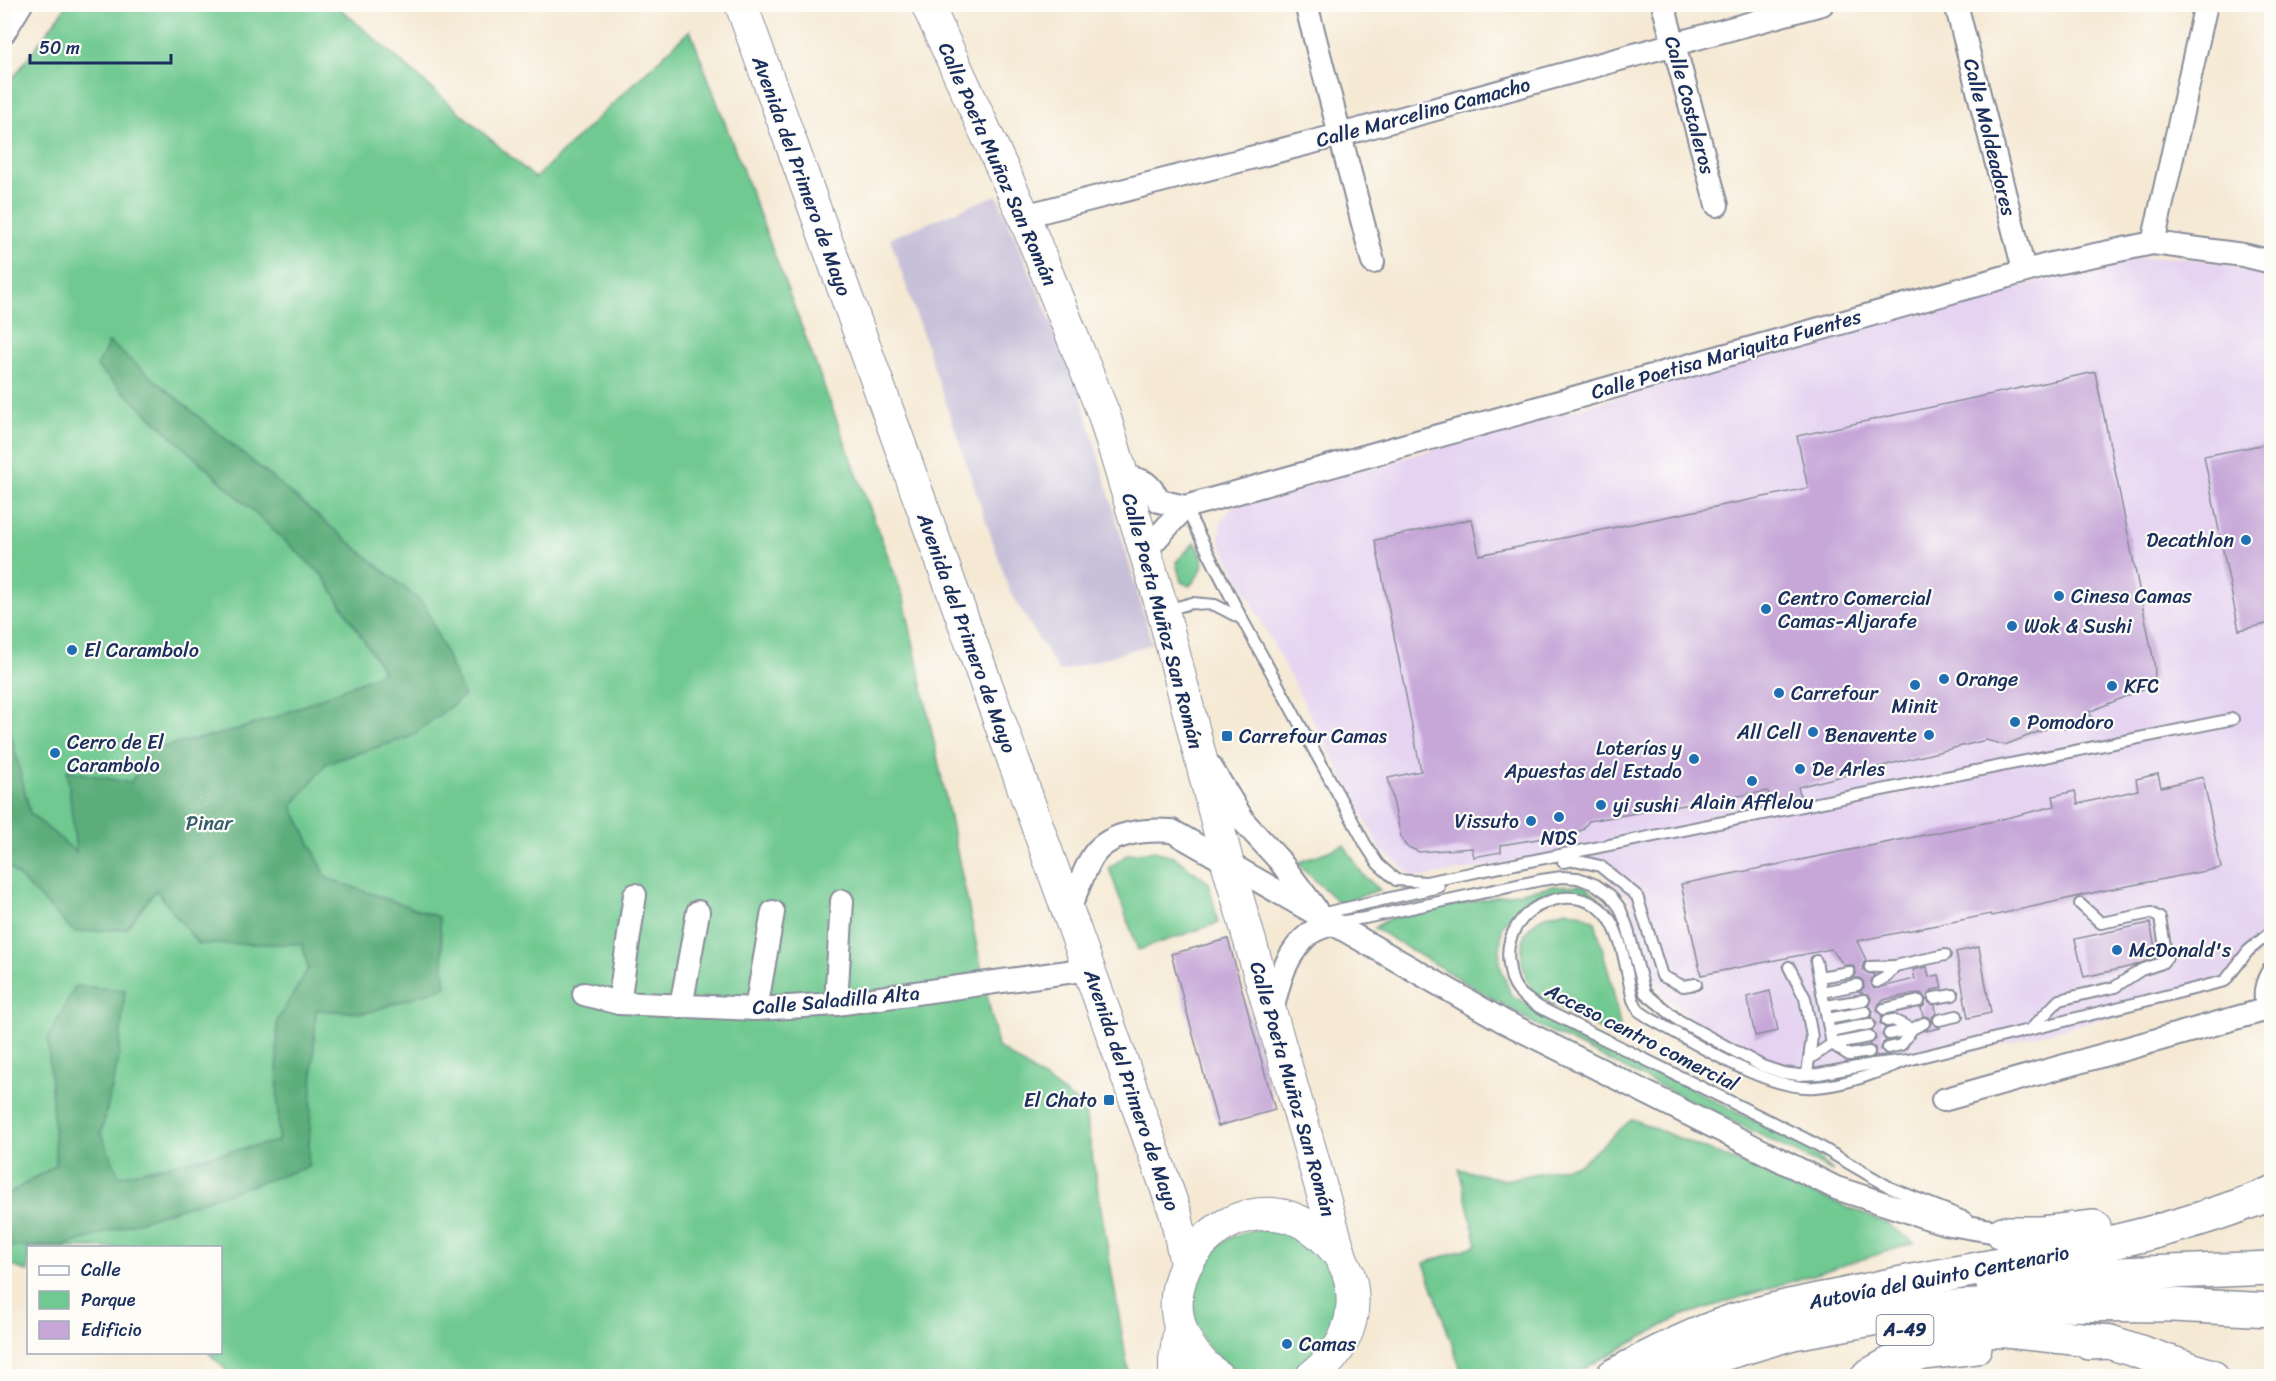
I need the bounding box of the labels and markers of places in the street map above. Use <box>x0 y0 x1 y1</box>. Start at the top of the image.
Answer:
place label: Decathlon <box>2146 523 2234 558</box>
marker: Decathlon <box>2239 533 2253 547</box>
place label: Cinesa Camas <box>2071 579 2192 614</box>
place label: Centro Comercial Camas-Aljarafe <box>1778 581 1933 639</box>
marker: Cinesa Camas <box>2052 589 2066 603</box>
marker: Centro Comercial Camas-Aljarafe <box>1759 602 1773 616</box>
place label: Wok & Sushi <box>2024 609 2132 644</box>
marker: Wok & Sushi <box>2005 619 2019 633</box>
place label: El Carambolo <box>84 633 199 668</box>
marker: El Carambolo <box>65 643 79 657</box>
place label: Orange <box>1956 662 2018 697</box>
place label: KFC <box>2124 669 2159 704</box>
marker: Orange <box>1937 672 1951 686</box>
place label: Carrefour <box>1791 676 1880 711</box>
marker: Minit <box>1908 678 1922 692</box>
marker: KFC <box>2105 679 2119 693</box>
marker: Carrefour <box>1772 686 1786 700</box>
place label: Minit <box>1892 689 1939 724</box>
place label: Pomodoro <box>2027 705 2114 740</box>
place label: All Cell <box>1736 715 1802 750</box>
marker: Pomodoro <box>2008 715 2022 729</box>
place label: Benavente <box>1824 718 1917 753</box>
place label: Carrefour Camas <box>1239 719 1388 754</box>
place label: Cerro de El Carambolo <box>67 725 165 783</box>
marker: All Cell <box>1806 725 1820 739</box>
marker: Benavente <box>1922 728 1936 742</box>
marker: Carrefour Camas <box>1220 729 1234 743</box>
place label: Loterías y Apuestas del Estado <box>1503 731 1683 789</box>
marker: Cerro de El Carambolo <box>48 746 62 760</box>
marker: Loterías y Apuestas del Estado <box>1687 752 1701 766</box>
place label: De Arles <box>1812 752 1886 787</box>
marker: De Arles <box>1793 762 1807 776</box>
marker: Alain Afflelou <box>1745 774 1759 788</box>
place label: Alain Afflelou <box>1690 785 1814 820</box>
place label: yi sushi <box>1613 788 1679 823</box>
marker: yi sushi <box>1594 798 1608 812</box>
place label: Vissuto <box>1455 804 1519 839</box>
marker: NDS <box>1552 810 1566 824</box>
marker: Vissuto <box>1524 814 1538 828</box>
place label: NDS <box>1541 821 1578 856</box>
place label: McDonald's <box>2129 933 2232 968</box>
marker: McDonald's <box>2110 943 2124 957</box>
place label: El Chato <box>1024 1083 1097 1118</box>
marker: El Chato <box>1102 1093 1116 1107</box>
place label: Camas <box>1299 1327 1357 1362</box>
marker: Camas <box>1280 1337 1294 1351</box>

